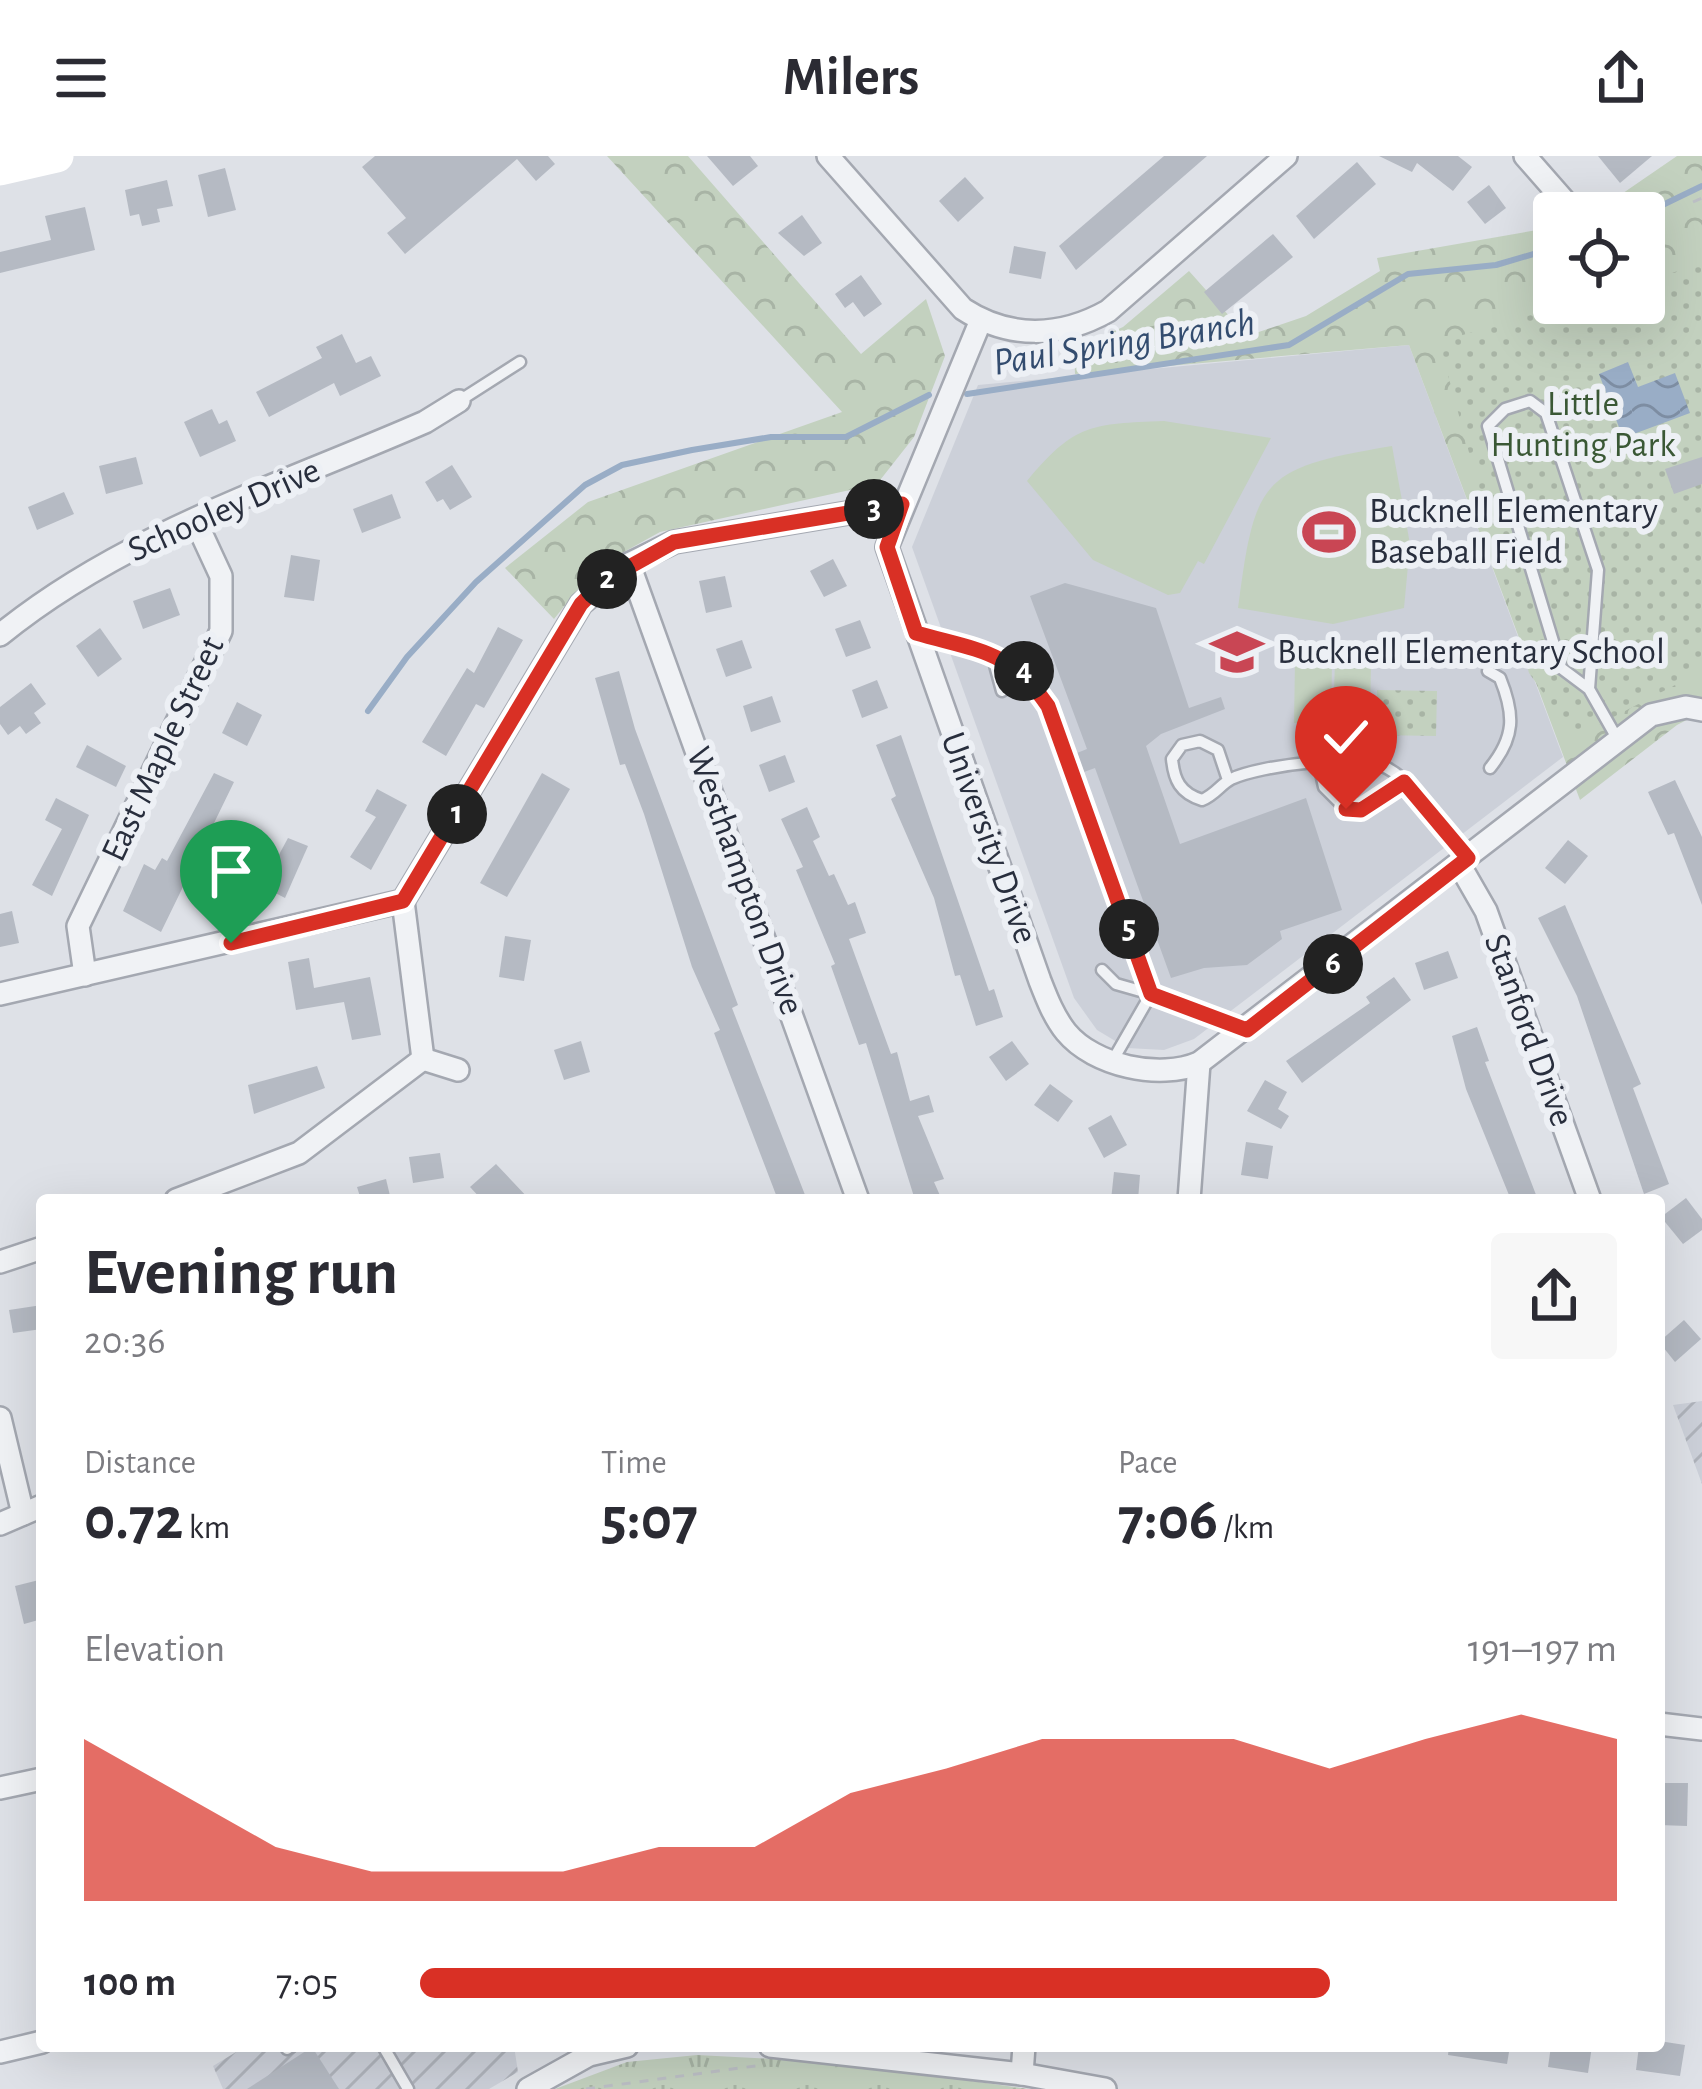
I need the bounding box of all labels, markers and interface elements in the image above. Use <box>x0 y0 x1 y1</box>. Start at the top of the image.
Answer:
icon: menu <box>48 45 114 111</box>
icon: share <box>1588 45 1654 111</box>
text: Milers <box>783 51 919 105</box>
map controls <box>1533 192 1665 324</box>
button: locate <box>1533 192 1665 324</box>
water label: Paul Spring Branch <box>990 303 1258 383</box>
park label: Little Hunting Park <box>1490 386 1676 463</box>
street label: Schooley Drive <box>123 452 325 568</box>
pin: 3 <box>844 479 904 539</box>
text: 3 <box>867 492 881 525</box>
place label: Bucknell Elementary Baseball Field <box>1369 493 1658 570</box>
sports icon: Bucknell Elementary Baseball Field <box>1300 503 1358 561</box>
pin: 2 <box>577 549 637 609</box>
text: 2 <box>599 562 615 595</box>
school or university icon: Bucknell Elementary School <box>1208 623 1266 681</box>
street label: East Maple Street <box>95 631 231 867</box>
place label: Bucknell Elementary School <box>1277 634 1665 670</box>
pin: 4 <box>994 641 1054 701</box>
text: 4 <box>1016 654 1032 687</box>
pin <box>1295 686 1397 809</box>
icon: check <box>1313 704 1379 770</box>
street label: University Drive <box>934 728 1044 948</box>
street label: Westhampton Drive <box>680 742 810 1020</box>
pin: 1 <box>427 784 487 844</box>
text: 1 <box>451 797 463 830</box>
pin <box>180 820 282 943</box>
icon: arrive <box>198 838 264 904</box>
pin: 5 <box>1099 899 1159 959</box>
text: 5 <box>1122 912 1136 945</box>
street label: Stanford Drive <box>1478 929 1580 1131</box>
pin: 6 <box>1303 934 1363 994</box>
text: 6 <box>1325 947 1341 980</box>
button: share <box>1491 1233 1617 1359</box>
text: Evening run <box>84 1240 398 1306</box>
text: 20:36 <box>84 1322 166 1361</box>
text: Distance <box>84 1447 196 1480</box>
text: Time <box>601 1447 667 1480</box>
text: Pace <box>1118 1447 1177 1480</box>
text: 0.72 <box>84 1490 183 1550</box>
text: 5:07 <box>601 1490 698 1550</box>
text: 7:06 <box>1118 1490 1218 1550</box>
text: km <box>183 1512 230 1545</box>
text: /km <box>1218 1512 1274 1545</box>
text: Elevation <box>84 1630 225 1669</box>
text: 191–197 m <box>1468 1630 1617 1669</box>
text: 100 m <box>84 1964 176 2003</box>
text: 7:05 <box>276 1964 338 2003</box>

